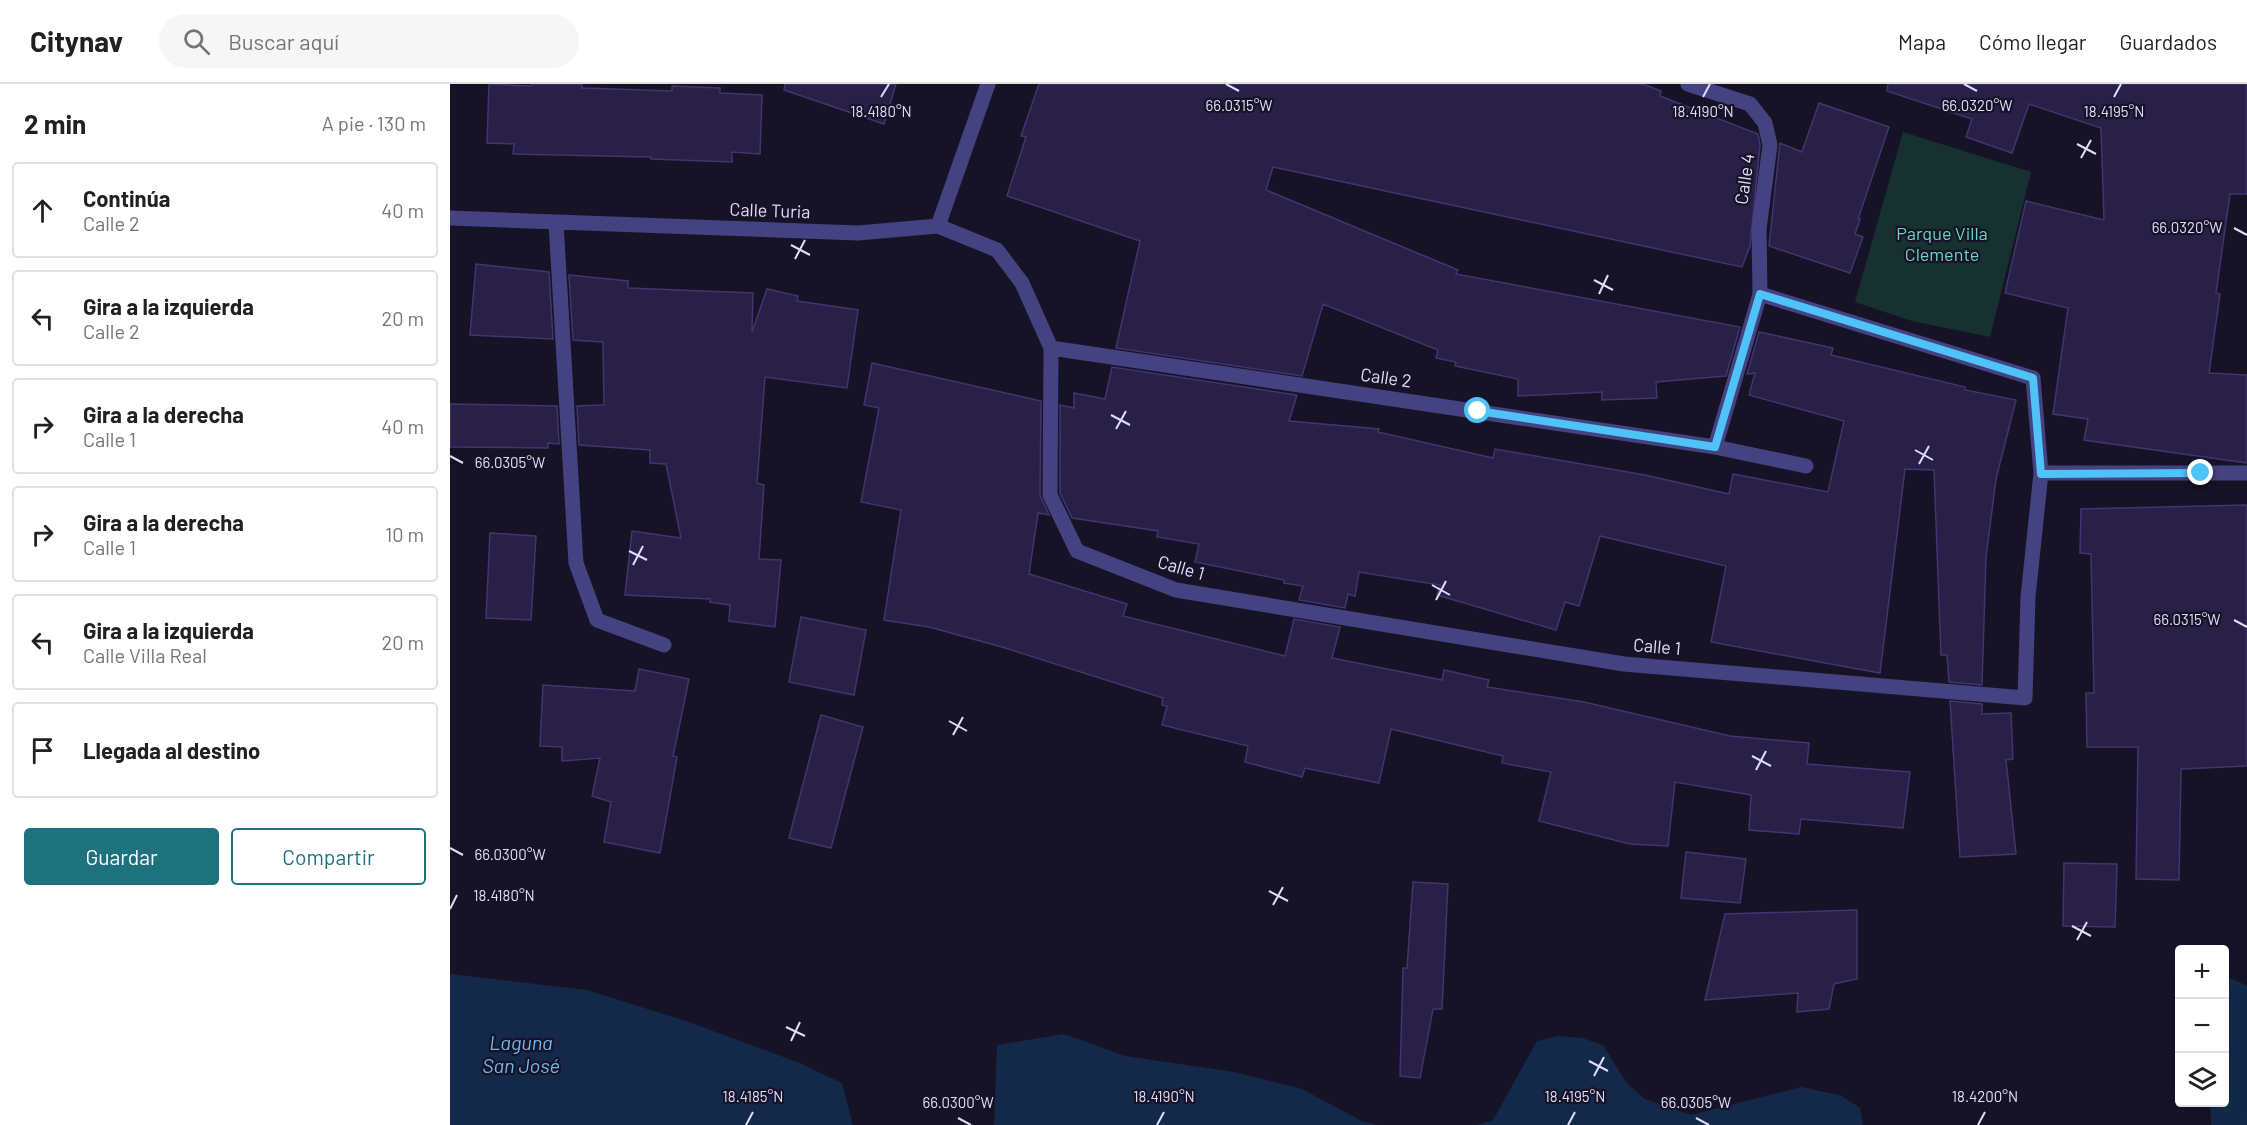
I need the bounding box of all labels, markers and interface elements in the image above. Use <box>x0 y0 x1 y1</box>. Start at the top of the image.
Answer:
search box <box>159 14 579 68</box>
text: Citynav <box>30 24 123 58</box>
icon: search <box>180 25 213 58</box>
text: Buscar aquí <box>228 28 339 54</box>
text: Mapa <box>1898 29 1946 54</box>
text: Cómo llegar <box>1979 29 2086 54</box>
text: Guardados <box>2119 29 2217 54</box>
text: 66.0315°W <box>1205 96 1273 114</box>
text: 66.0320°W <box>1942 96 2012 114</box>
text: 18.4180°N <box>850 102 912 120</box>
text: 18.4190°N <box>1672 102 1734 120</box>
text: 18.4195°N <box>2084 102 2144 120</box>
text: 2 min <box>24 108 86 139</box>
text: A pie · 130 m <box>322 111 426 135</box>
street label: Calle 4 <box>1730 152 1758 206</box>
text: Continúa <box>83 185 170 211</box>
icon: ahead <box>26 194 59 227</box>
text: 40 m <box>381 198 424 222</box>
street label: Calle Turia <box>729 198 811 222</box>
text: Calle 2 <box>83 211 140 235</box>
text: 66.0320°W <box>2152 218 2222 236</box>
park label: Parque Villa Clemente <box>1896 222 1988 265</box>
text: Gira a la izquierda <box>83 293 254 319</box>
icon: left <box>26 302 59 335</box>
text: 20 m <box>381 306 424 330</box>
text: Calle 2 <box>83 319 140 343</box>
street label: Calle 2 <box>1359 363 1413 391</box>
route start <box>1464 397 1490 423</box>
text: Gira a la derecha <box>83 401 244 427</box>
icon: right <box>26 410 59 443</box>
text: 40 m <box>381 414 424 438</box>
text: Calle 1 <box>83 427 136 451</box>
text: 66.0305°W <box>475 453 545 471</box>
route end <box>2187 459 2213 485</box>
text: Gira a la derecha <box>83 509 244 535</box>
icon: right <box>26 518 59 551</box>
text: 10 m <box>385 522 424 546</box>
text: Calle 1 <box>83 535 136 559</box>
street label: Calle 1 <box>1155 550 1207 584</box>
text: 66.0315°W <box>2153 610 2221 628</box>
text: Gira a la izquierda <box>83 617 254 643</box>
icon: left <box>26 626 59 659</box>
text: 20 m <box>381 630 424 654</box>
street label: Calle 1 <box>1632 633 1682 659</box>
text: Calle Villa Real <box>83 643 207 667</box>
icon: arrive <box>26 734 59 767</box>
text: Llegada al destino <box>83 737 260 763</box>
button: Guardar <box>24 828 219 885</box>
button: Compartir <box>231 828 426 885</box>
text: 66.0300°W <box>474 845 546 863</box>
text: 18.4180°N <box>473 886 535 904</box>
map controls <box>2175 945 2229 1107</box>
button: + <box>2175 945 2229 999</box>
button: − <box>2175 999 2229 1053</box>
water label: Laguna San José <box>482 1030 560 1077</box>
button: layers <box>2175 1053 2229 1107</box>
text: 18.4185°N <box>723 1087 783 1105</box>
text: 18.4190°N <box>1133 1087 1195 1105</box>
text: 18.4195°N <box>1545 1087 1605 1105</box>
text: 18.4200°N <box>1952 1087 2018 1105</box>
text: 66.0300°W <box>922 1093 994 1111</box>
text: 66.0305°W <box>1661 1093 1731 1111</box>

